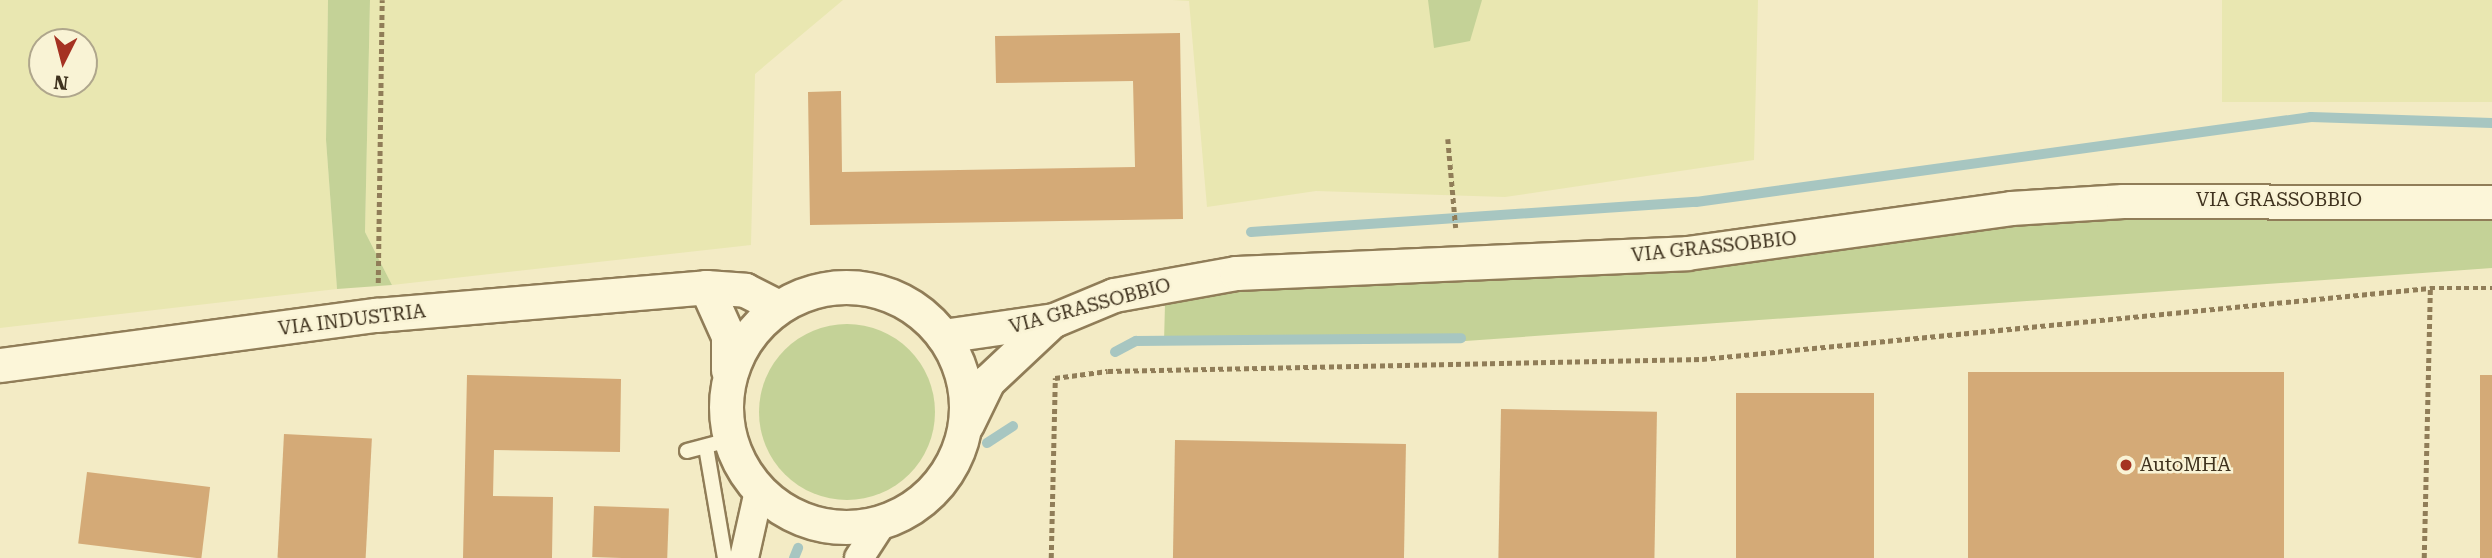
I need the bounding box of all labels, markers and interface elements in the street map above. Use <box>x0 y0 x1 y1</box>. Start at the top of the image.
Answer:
north arrow <box>28 28 98 98</box>
text: N <box>52 70 69 95</box>
street label: VIA GRASSOBBIO <box>2196 189 2362 211</box>
street label: VIA GRASSOBBIO <box>1630 227 1798 267</box>
street label: VIA GRASSOBBIO <box>1007 273 1173 339</box>
street label: VIA INDUSTRIA <box>277 300 427 340</box>
place label: AutoMHA <box>2140 454 2231 476</box>
marker: AutoMHA <box>2118 457 2134 473</box>

